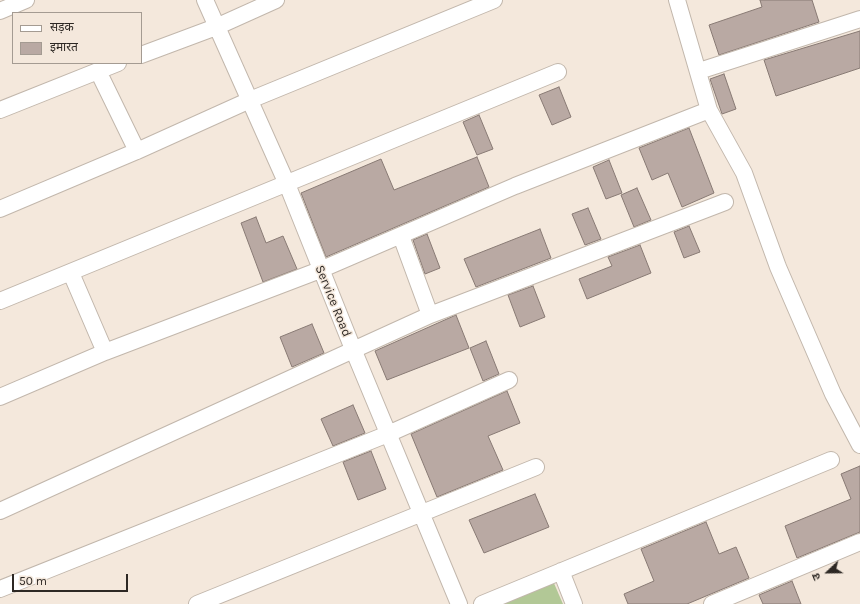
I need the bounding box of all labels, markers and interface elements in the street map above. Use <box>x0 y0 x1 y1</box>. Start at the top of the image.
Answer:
legend <box>12 12 142 64</box>
text: सड़क <box>50 20 74 34</box>
text: इमारत <box>50 40 78 54</box>
street label: Service Road <box>312 263 354 339</box>
north arrow <box>808 552 848 592</box>
scale bar <box>14 566 130 592</box>
text: उ <box>809 571 824 582</box>
text: 50 m <box>19 574 47 588</box>

